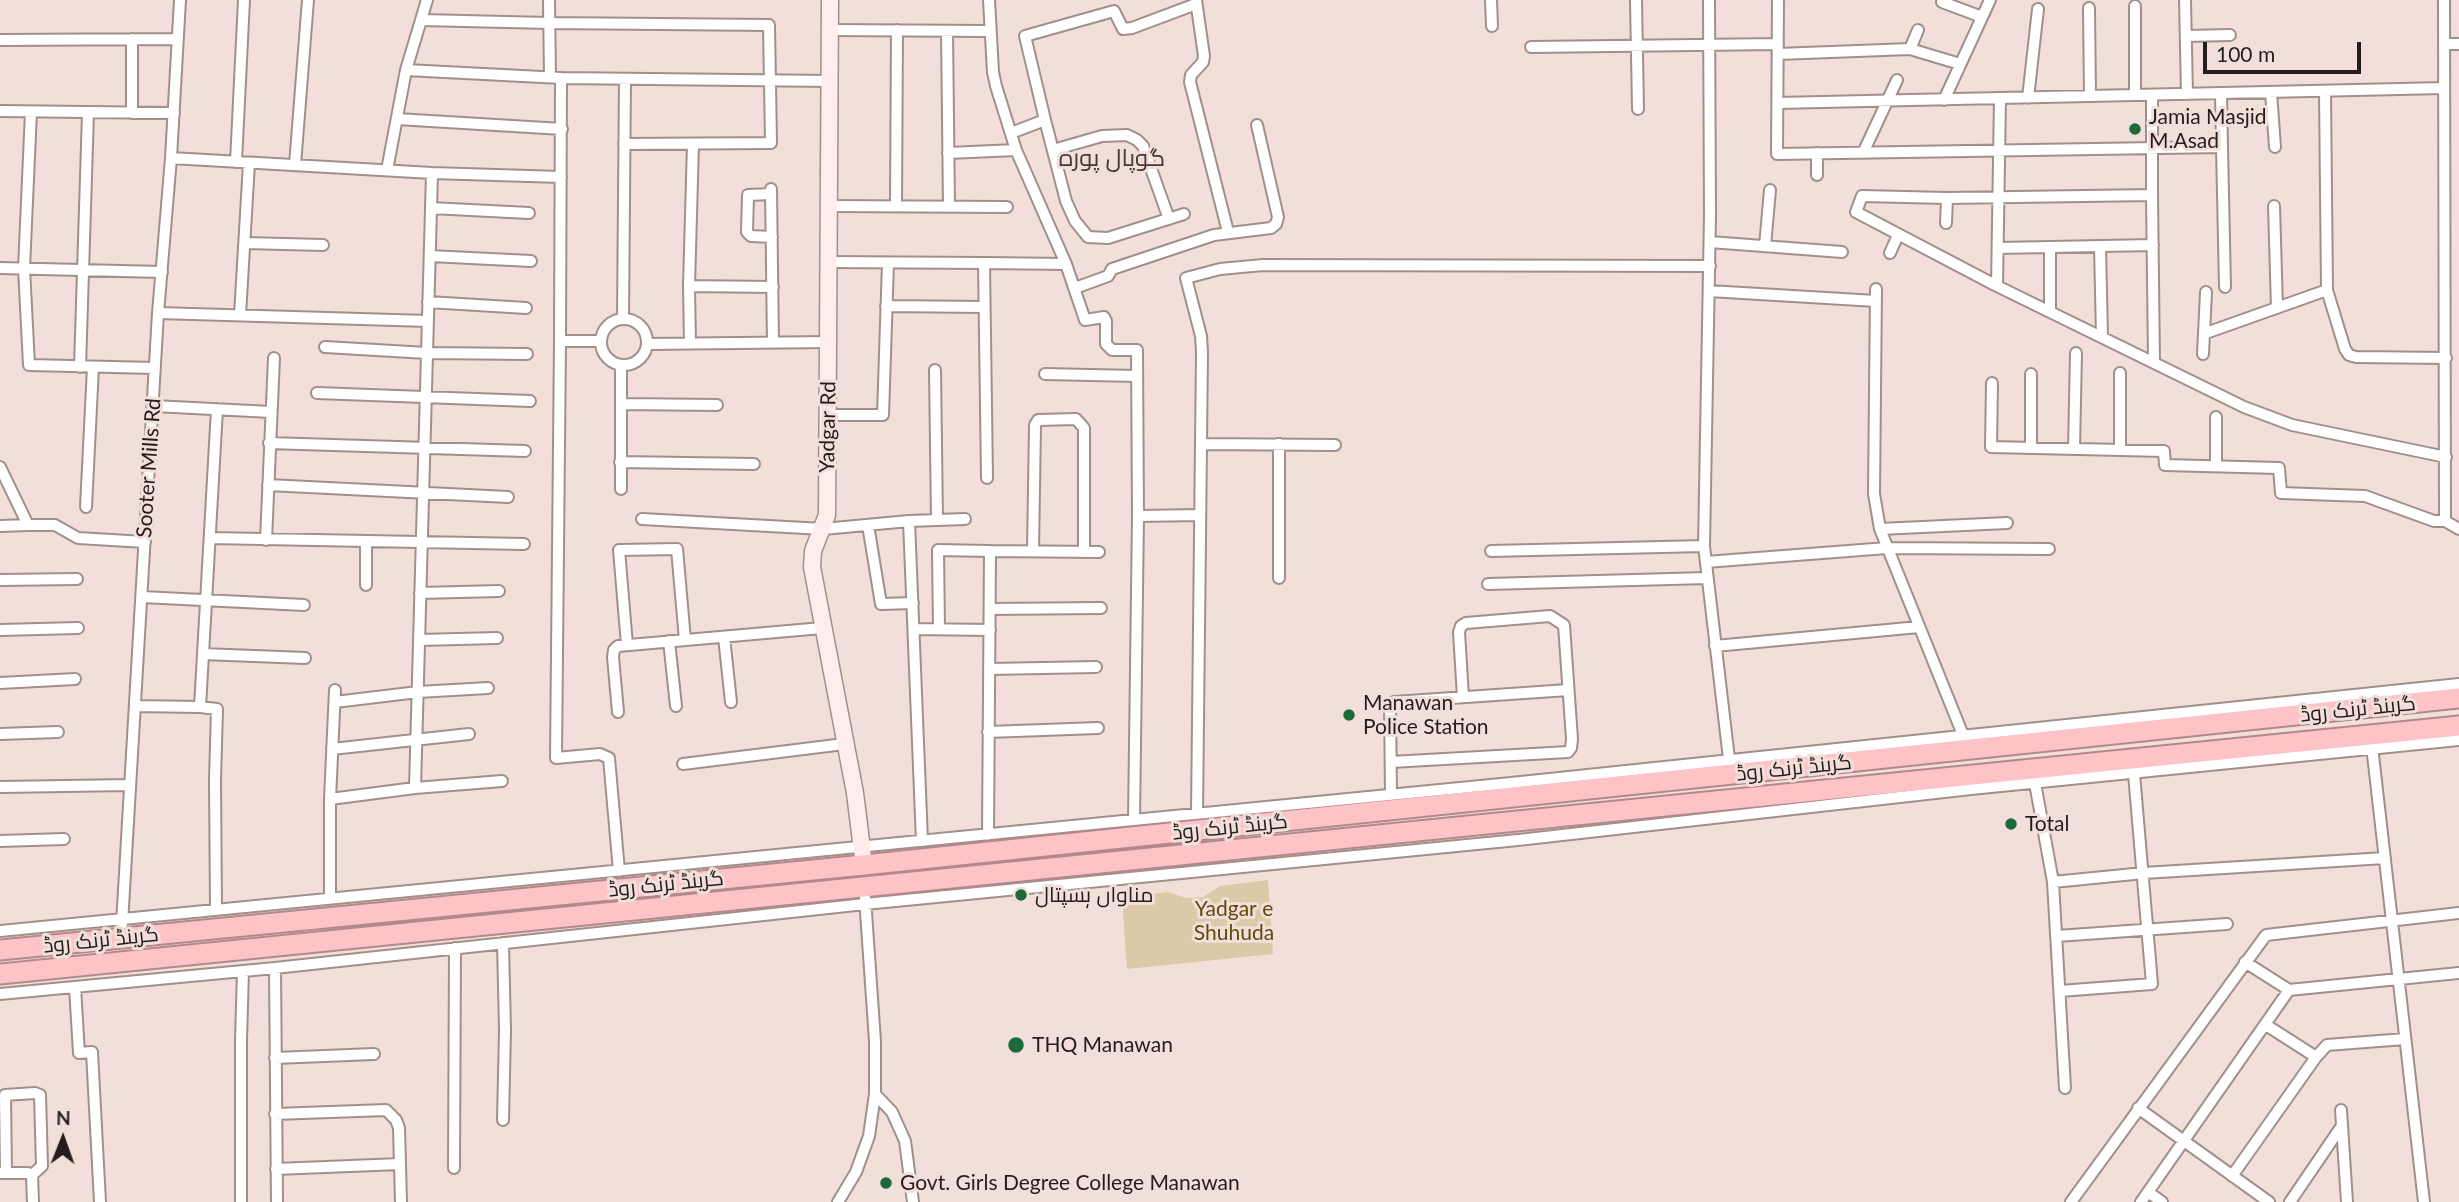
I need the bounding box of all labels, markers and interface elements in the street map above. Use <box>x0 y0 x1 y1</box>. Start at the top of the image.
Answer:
scale bar <box>2207 28 2364 72</box>
text: 100 m <box>2216 41 2275 66</box>
place label: Jamia Masjid M.Asad <box>2149 104 2267 154</box>
marker: Jamia Masjid M.Asad <box>2127 121 2143 137</box>
district label: گوپال پورہ <box>1059 144 1165 172</box>
street label: Yadgar Rd <box>815 381 841 473</box>
street label: Sooter Mills Rd <box>132 397 166 539</box>
place label: Manawan Police Station <box>1363 690 1489 740</box>
street label: گرینڈ ٹرنک روڈ <box>2299 690 2417 728</box>
marker: Manawan Police Station <box>1341 707 1357 723</box>
street label: گرینڈ ٹرنک روڈ <box>1735 749 1853 787</box>
street label: گرینڈ ٹرنک روڈ <box>1171 808 1289 846</box>
place label: Total <box>2025 811 2069 837</box>
marker: Total <box>2003 816 2019 832</box>
street label: گرینڈ ٹرنک روڈ <box>607 865 725 903</box>
place label: مناواں ہسپتال <box>1035 882 1154 908</box>
marker: مناواں ہسپتال <box>1013 887 1029 903</box>
park label: Yadgar e Shuhuda <box>1194 896 1274 946</box>
street label: گرینڈ ٹرنک روڈ <box>42 921 160 959</box>
place label: THQ Manawan <box>1032 1032 1173 1058</box>
marker: THQ Manawan <box>1006 1035 1026 1055</box>
north arrow <box>28 1104 98 1174</box>
text: N <box>56 1106 71 1129</box>
place label: Govt. Girls Degree College Manawan <box>900 1170 1240 1196</box>
marker: Govt. Girls Degree College Manawan <box>878 1175 894 1191</box>

